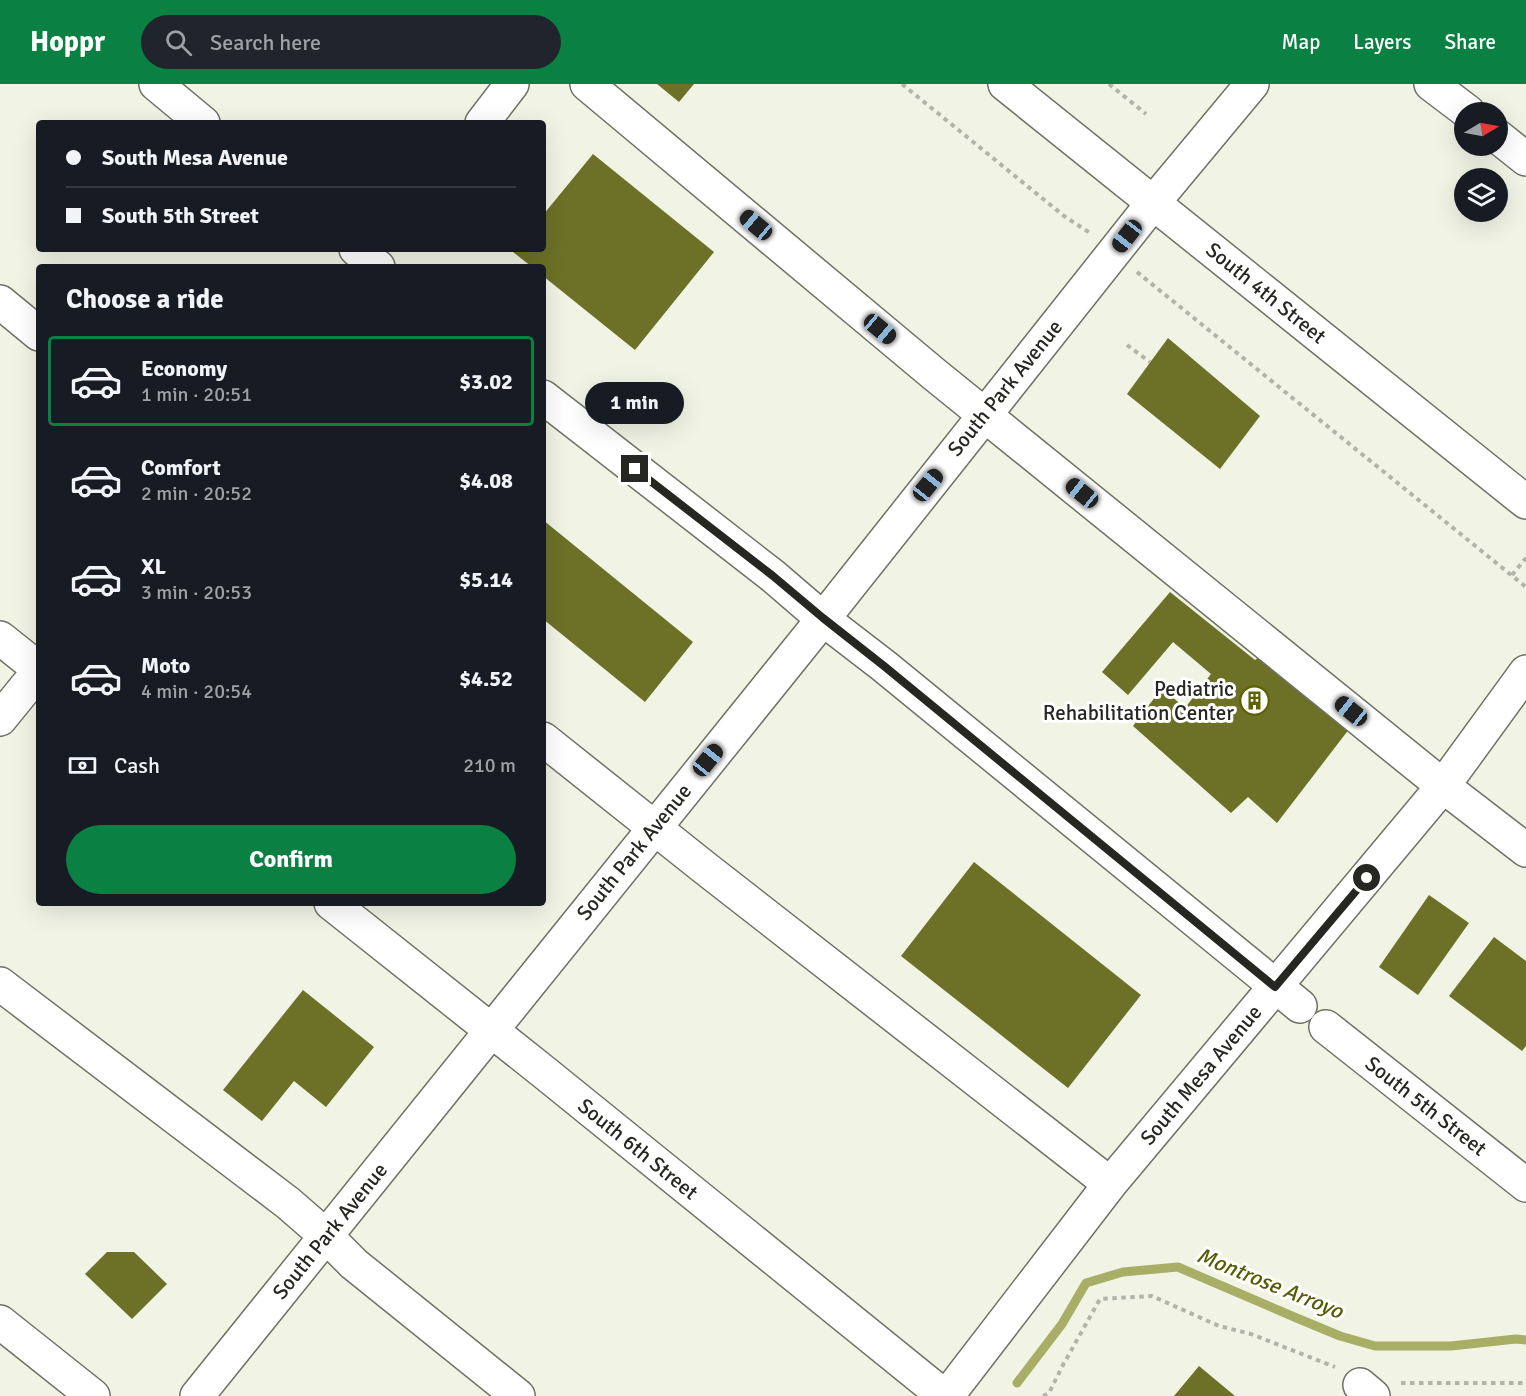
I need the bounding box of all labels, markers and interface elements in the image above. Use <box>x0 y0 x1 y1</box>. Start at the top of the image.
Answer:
search box <box>141 15 561 69</box>
text: Hoppr <box>30 25 105 59</box>
icon: search <box>162 26 195 59</box>
text: Search here <box>210 29 321 56</box>
text: Map <box>1282 29 1320 55</box>
text: Layers <box>1353 29 1411 55</box>
text: Share <box>1444 29 1496 55</box>
north arrow <box>1454 102 1508 156</box>
map controls <box>1454 102 1508 222</box>
text: South Mesa Avenue <box>102 144 288 171</box>
button: layers <box>1454 168 1508 222</box>
text: South 5th Street <box>102 202 259 229</box>
car <box>736 207 776 243</box>
car <box>1109 216 1145 256</box>
street label: South 4th Street <box>1201 237 1331 349</box>
text: Choose a ride <box>66 283 224 316</box>
car <box>860 311 900 347</box>
street label: South Park Avenue <box>942 314 1068 462</box>
icon: car <box>69 354 123 408</box>
text: Economy <box>141 355 227 382</box>
text: $3.02 <box>459 368 513 395</box>
text: 1 min · 20:51 <box>141 382 252 407</box>
callout: 1 min <box>586 382 684 424</box>
text: 1 min <box>610 390 659 415</box>
icon: car <box>69 453 123 507</box>
text: Comfort <box>141 454 221 481</box>
route end <box>621 455 648 482</box>
car <box>910 465 946 505</box>
text: $4.08 <box>459 467 513 494</box>
car <box>1062 475 1102 511</box>
text: 2 min · 20:52 <box>141 481 252 506</box>
icon: car <box>69 552 123 606</box>
text: XL <box>141 553 166 580</box>
text: $5.14 <box>459 566 513 593</box>
text: 3 min · 20:53 <box>141 580 252 605</box>
icon: car <box>69 651 123 705</box>
text: Moto <box>141 652 190 679</box>
text: $4.52 <box>459 665 513 692</box>
place label: Pediatric Rehabilitation Center <box>1043 676 1234 726</box>
text: 4 min · 20:54 <box>141 679 252 704</box>
building icon: Pediatric Rehabilitation Center <box>1239 685 1271 717</box>
car <box>1331 693 1371 729</box>
car <box>690 740 726 780</box>
icon: cash <box>66 749 99 782</box>
text: Cash <box>114 752 160 779</box>
text: 210 m <box>463 753 516 778</box>
street label: South Park Avenue <box>571 778 697 926</box>
button: Confirm <box>66 825 516 894</box>
route start <box>1353 864 1380 891</box>
street label: South Mesa Avenue <box>1135 1000 1267 1150</box>
street label: South 5th Street <box>1360 1051 1492 1161</box>
street label: South 6th Street <box>573 1093 703 1205</box>
street label: South Park Avenue <box>267 1157 393 1305</box>
water label: Montrose Arroyo <box>1193 1241 1348 1325</box>

